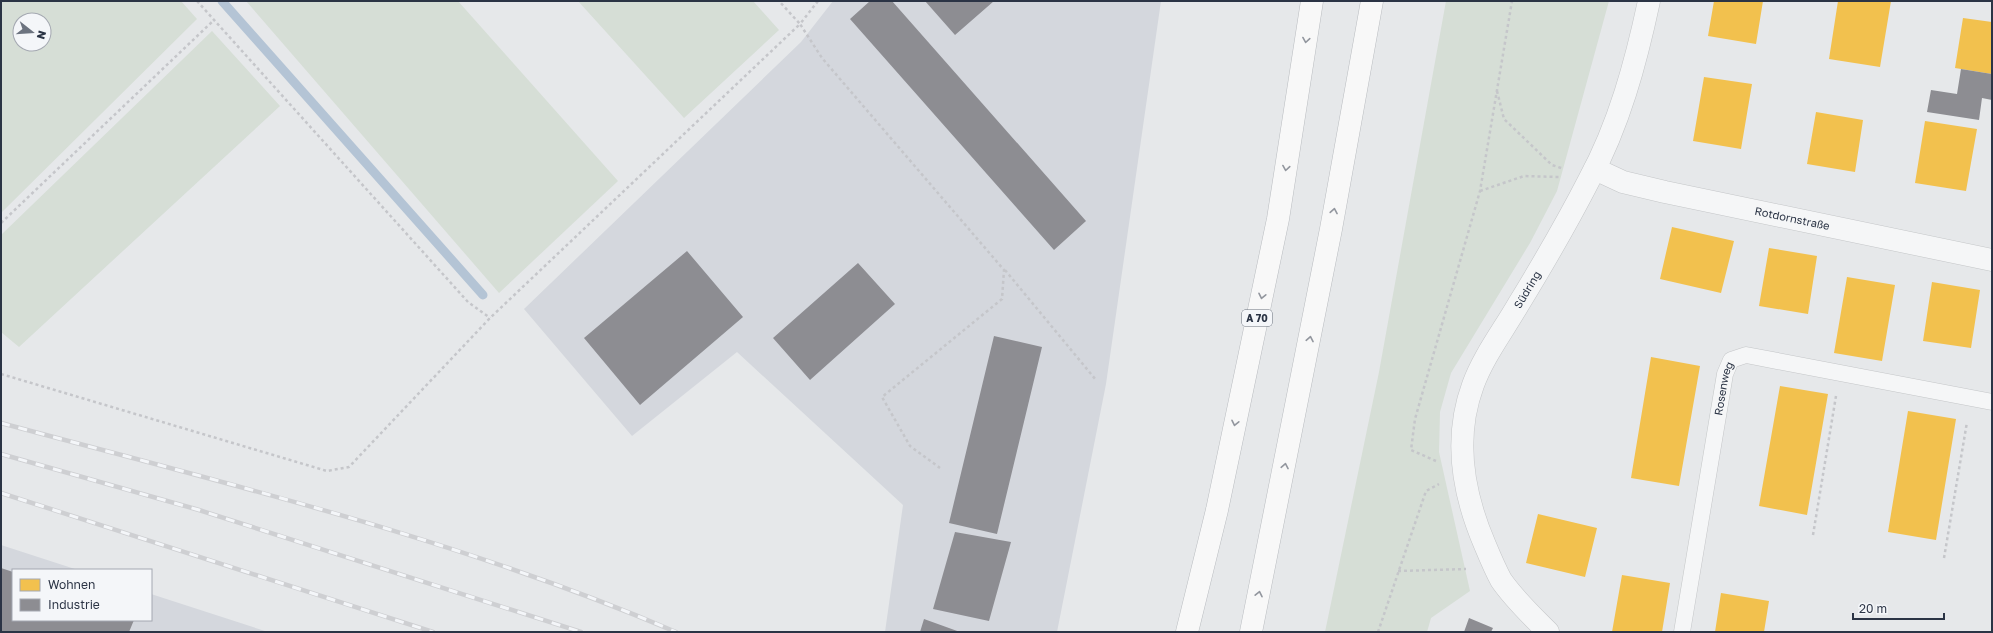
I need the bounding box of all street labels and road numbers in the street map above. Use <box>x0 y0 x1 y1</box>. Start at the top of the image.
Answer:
street label: Rotdornstraße <box>1754 204 1831 232</box>
street label: Südring <box>1511 268 1543 310</box>
road number: A 70 <box>1242 310 1272 326</box>
street label: Rosenweg <box>1711 359 1736 416</box>

